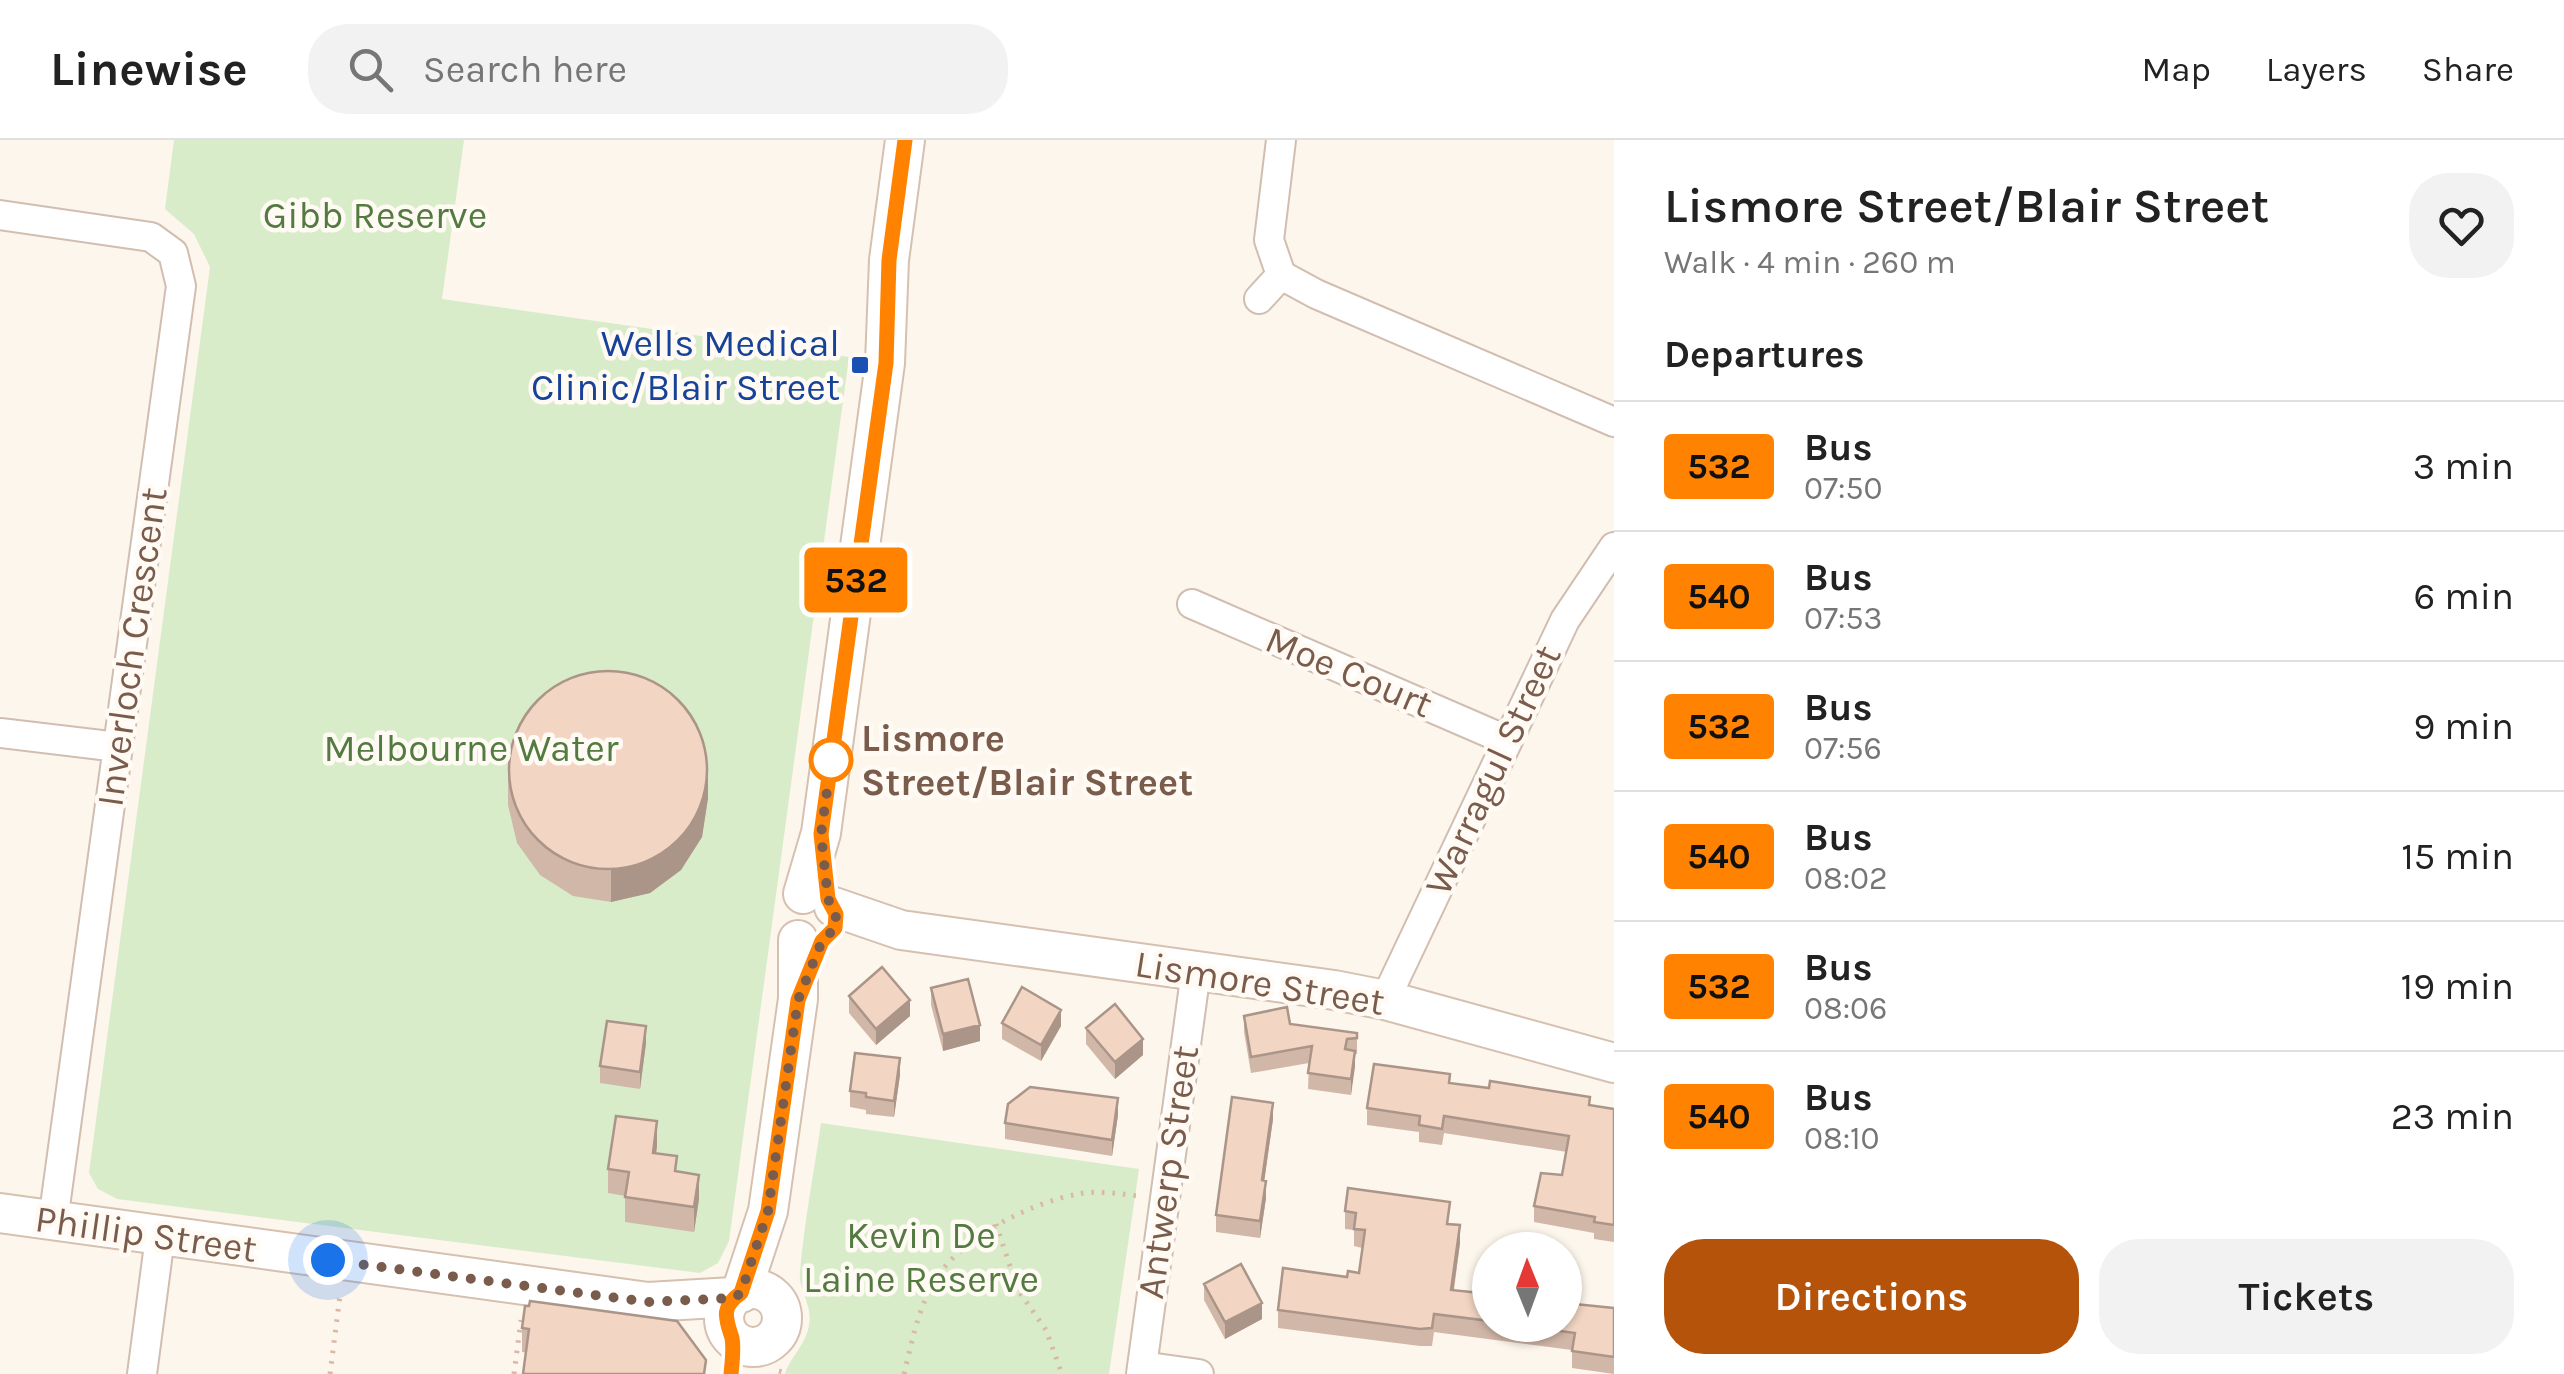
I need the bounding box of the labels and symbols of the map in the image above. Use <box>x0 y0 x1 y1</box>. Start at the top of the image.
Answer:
park label: Gibb Reserve <box>263 193 487 238</box>
place label: Wells Medical Clinic/Blair Street <box>531 321 840 410</box>
marker: Wells Medical Clinic/Blair Street <box>849 354 871 376</box>
street label: Inverloch Crescent <box>87 485 177 809</box>
line badge: 532 <box>798 548 914 612</box>
street label: Moe Court <box>1259 617 1439 727</box>
street label: Warragul Street <box>1415 638 1571 902</box>
place label: Lismore Street/Blair Street <box>861 716 1193 805</box>
park label: Melbourne Water <box>323 726 619 771</box>
marker: Lismore Street/Blair Street <box>810 739 852 781</box>
street label: Lismore Street <box>1132 941 1388 1025</box>
street label: Antwerp Street <box>1128 1042 1208 1302</box>
street label: Phillip Street <box>32 1196 260 1272</box>
park label: Kevin De Laine Reserve <box>803 1213 1039 1302</box>
north arrow <box>1472 1232 1582 1342</box>
your location <box>303 1235 353 1285</box>

